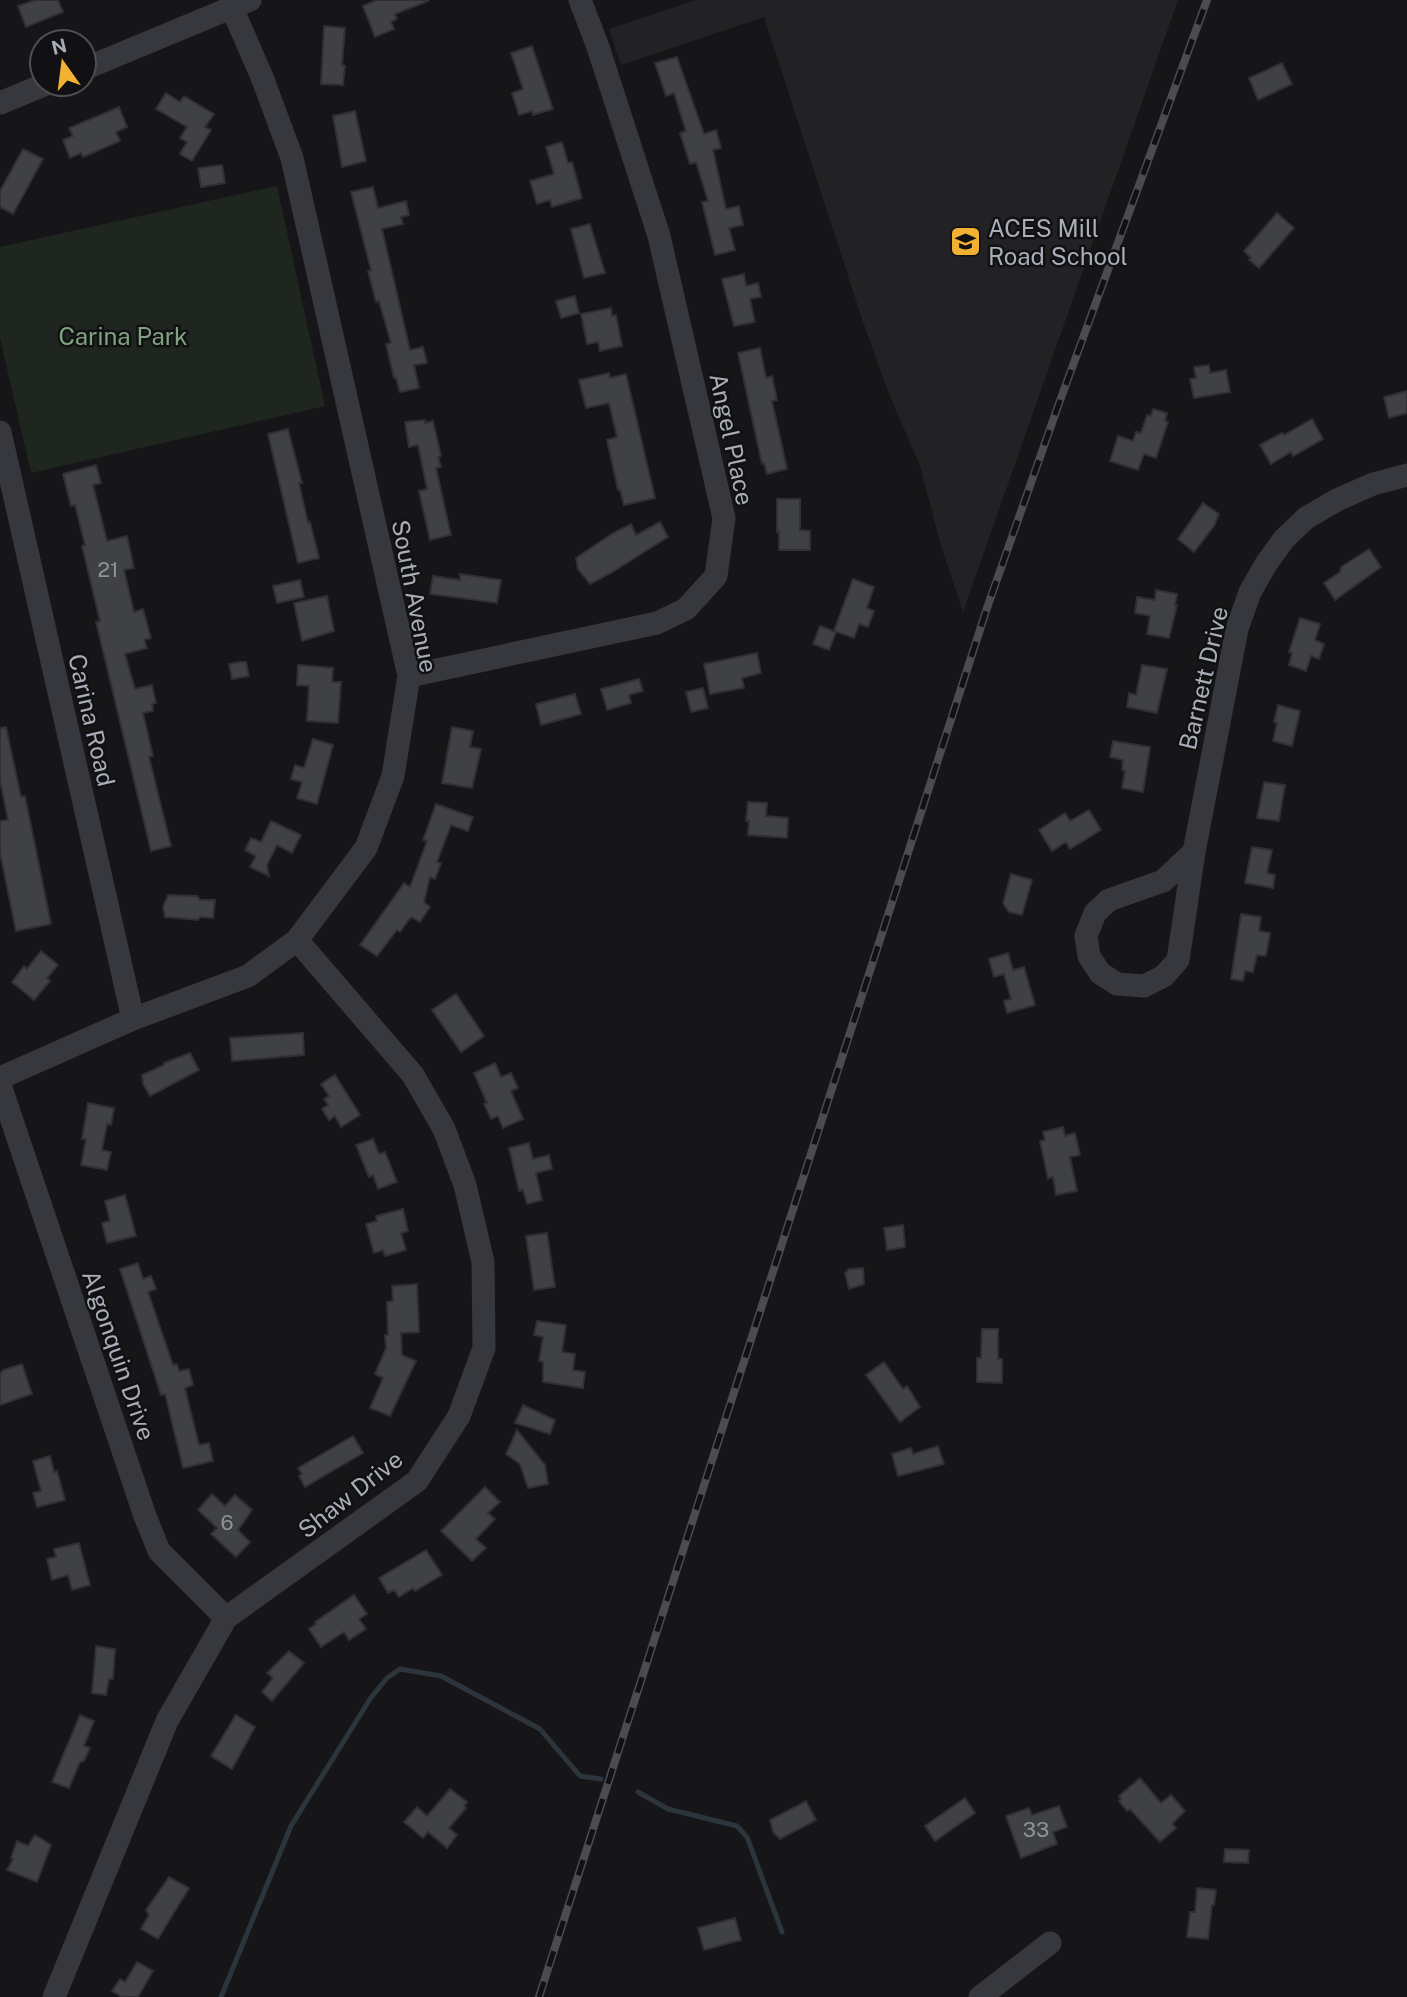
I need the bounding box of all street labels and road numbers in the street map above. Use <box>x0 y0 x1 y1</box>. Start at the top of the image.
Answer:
street label: Angel Place <box>704 370 760 508</box>
street label: South Avenue <box>386 517 444 675</box>
street label: Barnett Drive <box>1173 604 1233 752</box>
street label: Carina Road <box>63 651 121 789</box>
street label: Algonquin Drive <box>77 1266 161 1444</box>
street label: Shaw Drive <box>292 1445 408 1543</box>

